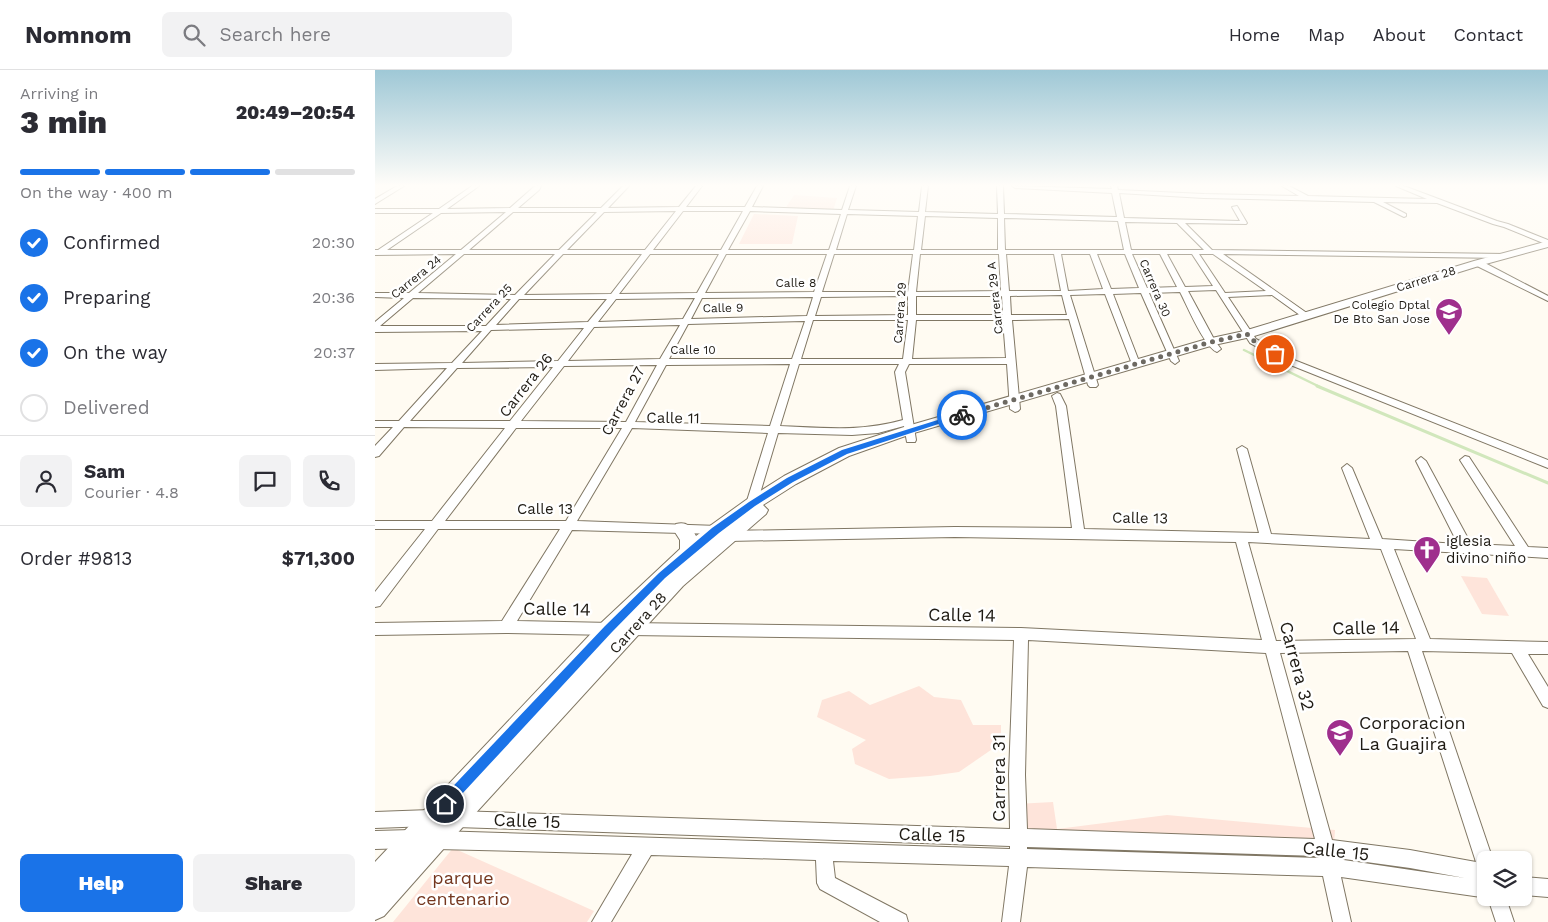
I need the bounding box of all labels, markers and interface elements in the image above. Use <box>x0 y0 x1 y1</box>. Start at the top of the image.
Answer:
search box <box>162 12 512 57</box>
text: Nomnom <box>25 21 132 49</box>
icon: search <box>180 21 208 49</box>
text: Search here <box>220 23 331 46</box>
text: Home <box>1229 24 1280 45</box>
text: Map <box>1308 24 1345 45</box>
text: About <box>1373 24 1425 45</box>
text: Contact <box>1453 24 1523 45</box>
text: Arriving in <box>20 84 98 103</box>
text: 20:49–20:54 <box>236 101 355 124</box>
text: 3 min <box>20 103 107 141</box>
text: On the way · 400 m <box>20 183 172 202</box>
icon: check <box>20 229 48 257</box>
text: Confirmed <box>63 231 160 254</box>
text: 20:30 <box>312 233 355 252</box>
street label: Carrera 24 <box>388 252 444 302</box>
street label: Carrera 30 <box>1137 257 1173 319</box>
street label: Carrera 29 A <box>984 261 1006 335</box>
street label: Carrera 28 <box>1395 263 1457 295</box>
street label: Calle 8 <box>776 276 816 290</box>
street label: Carrera 25 <box>463 281 515 335</box>
street label: Carrera 29 <box>891 282 909 344</box>
icon: check <box>20 284 48 312</box>
text: Preparing <box>63 286 150 309</box>
text: 20:36 <box>312 288 355 307</box>
school or university icon: Colegio Dptal De Bto San Jose <box>1434 297 1464 336</box>
place label: Colegio Dptal De Bto San Jose <box>1333 298 1430 326</box>
street label: Calle 9 <box>702 301 744 315</box>
pin <box>1254 333 1296 375</box>
icon: check <box>20 339 48 367</box>
icon: bag <box>1261 340 1289 368</box>
text: On the way <box>63 341 167 364</box>
text: 20:37 <box>313 343 355 362</box>
street label: Calle 10 <box>670 343 716 357</box>
street label: Carrera 26 <box>495 349 557 421</box>
street label: Carrera 27 <box>597 363 649 439</box>
courier <box>937 390 987 440</box>
text: Delivered <box>63 396 150 419</box>
icon: bike <box>948 401 976 429</box>
street label: Calle 11 <box>646 409 700 427</box>
button: person <box>20 455 72 507</box>
button: chat <box>239 455 291 507</box>
button: phone <box>303 455 355 507</box>
text: Sam <box>84 460 125 483</box>
text: Courier · 4.8 <box>84 483 179 502</box>
street label: Calle 13 <box>517 500 573 518</box>
street label: Calle 13 <box>1112 509 1168 527</box>
place label: iglesia divino niño <box>1446 532 1526 567</box>
church icon: iglesia divino niño <box>1412 535 1442 574</box>
text: Order #9813 <box>20 547 132 570</box>
text: $71,300 <box>282 547 355 570</box>
street label: Carrera 28 <box>606 589 670 657</box>
street label: Calle 14 <box>523 597 591 620</box>
street label: Calle 14 <box>928 603 996 626</box>
street label: Calle 14 <box>1332 616 1400 639</box>
street label: Carrera 32 <box>1276 619 1319 713</box>
place label: Corporacion La Guajira <box>1359 712 1466 754</box>
school or university icon: Corporacion La Guajira <box>1325 718 1355 757</box>
street label: Carrera 31 <box>988 734 1009 822</box>
pin <box>424 783 466 825</box>
icon: home <box>431 790 459 818</box>
street label: Calle 15 <box>493 809 561 832</box>
street label: Calle 15 <box>898 823 966 846</box>
street label: Calle 15 <box>1302 837 1371 864</box>
map controls <box>1477 851 1532 906</box>
button: layers <box>1477 851 1532 906</box>
button: Help <box>20 854 183 912</box>
button: Share <box>193 854 355 912</box>
park label: parque centenario <box>416 867 510 909</box>

